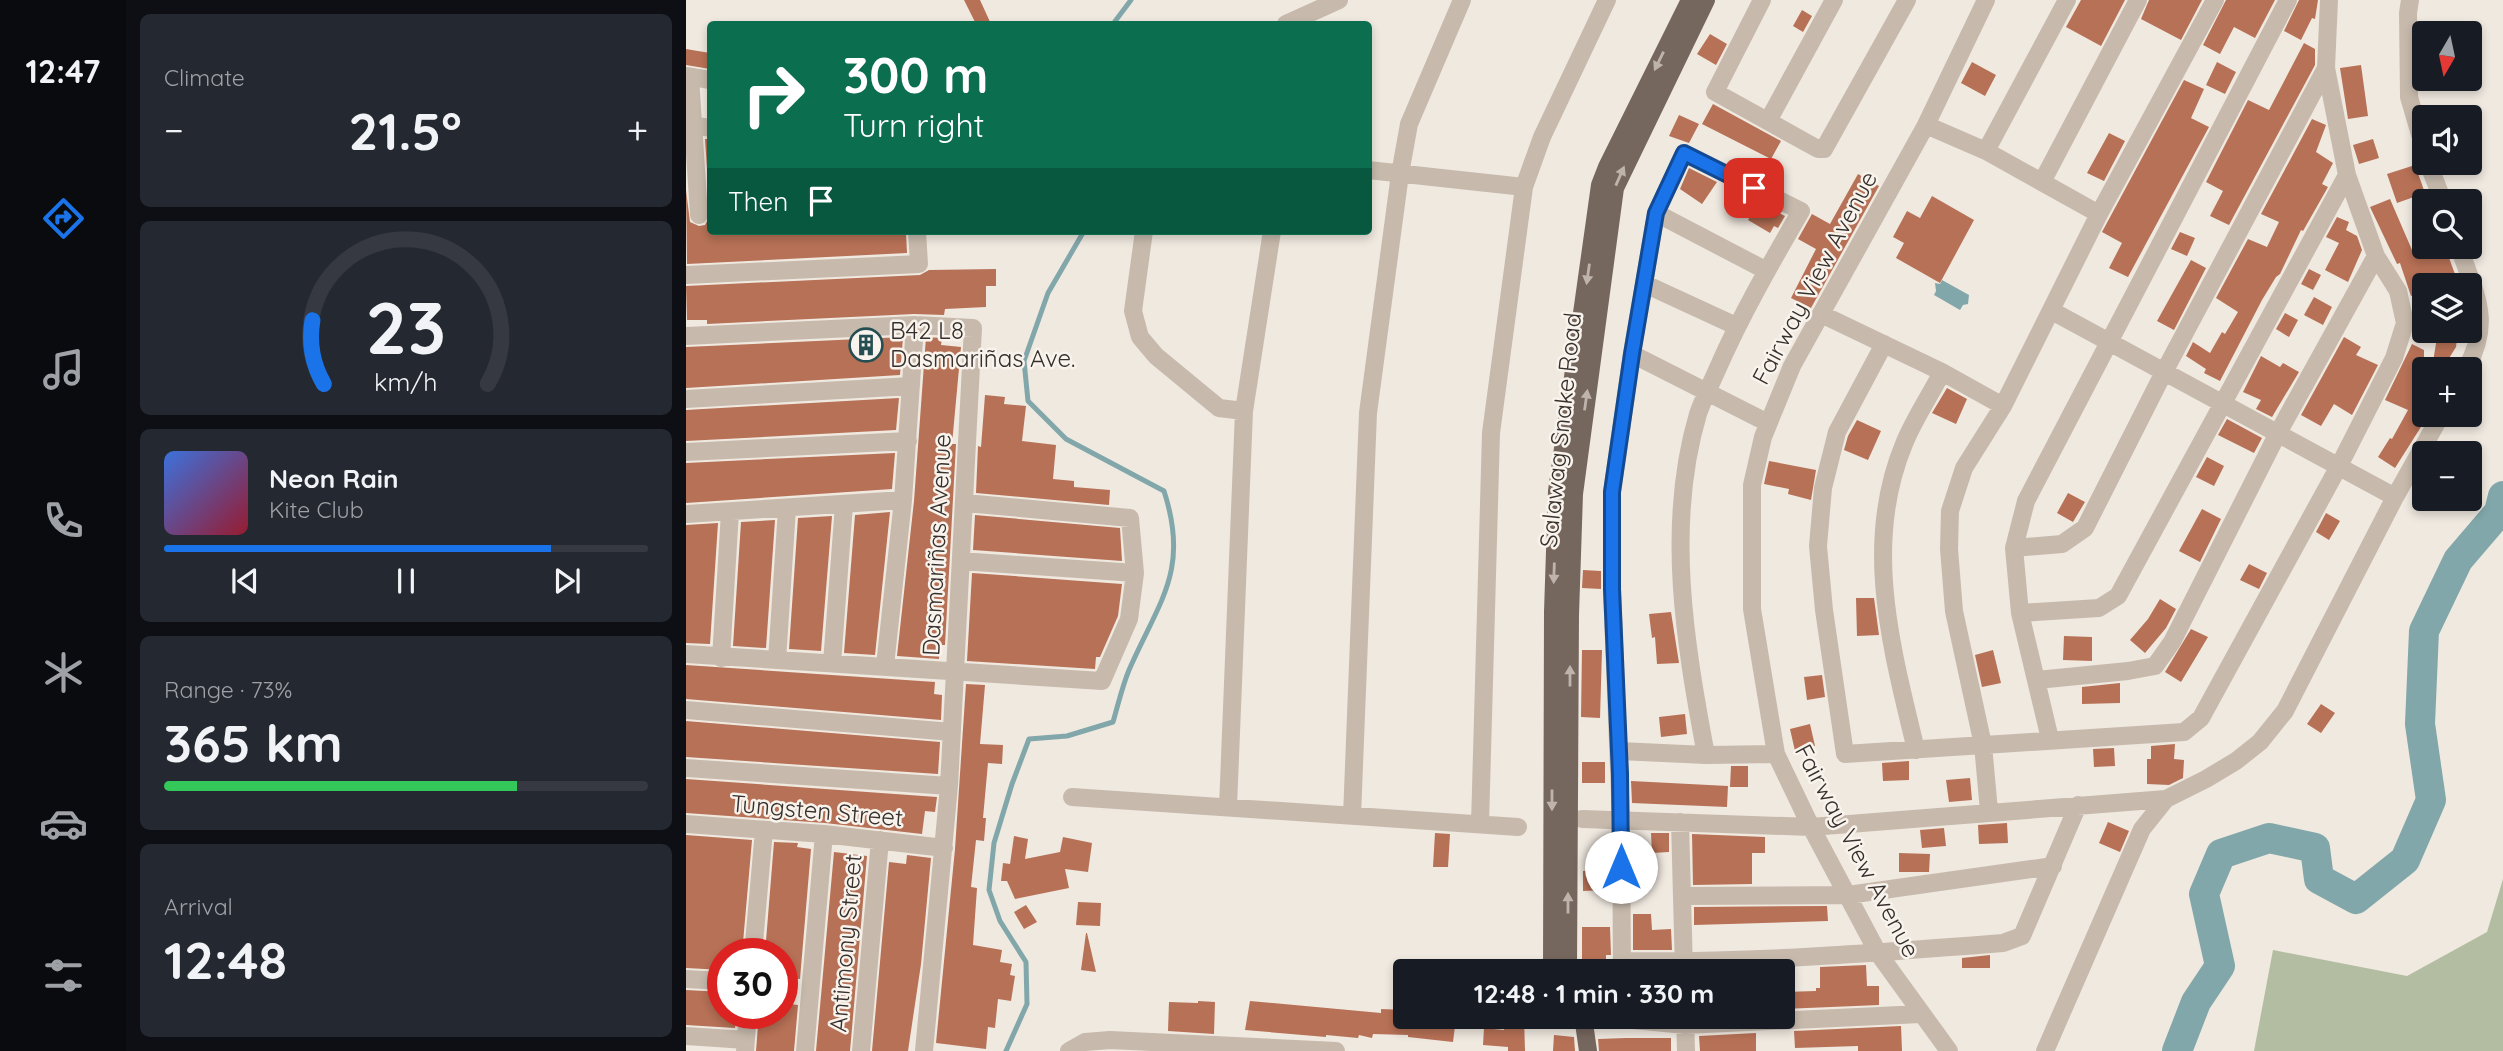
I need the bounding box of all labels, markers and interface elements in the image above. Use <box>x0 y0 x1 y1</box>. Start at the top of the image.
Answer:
north arrow <box>2412 21 2482 91</box>
map controls <box>2412 21 2482 511</box>
text: 300 m <box>843 44 988 105</box>
icon: right <box>728 49 819 140</box>
text: 12:47 <box>26 51 100 91</box>
one-way arrow <box>1654 51 1665 71</box>
text: Climate <box>164 63 245 92</box>
text: 21.5° <box>349 98 462 163</box>
text: Turn right <box>843 105 984 145</box>
button: sound <box>2412 105 2482 175</box>
text: − <box>164 106 184 154</box>
text: + <box>627 106 648 154</box>
pin <box>1724 158 1784 218</box>
one-way arrow <box>1615 165 1626 186</box>
street label: Fairway View Avenue <box>1745 166 1883 389</box>
icon: arrive <box>1735 169 1773 207</box>
icon: arrive <box>802 182 840 220</box>
text: Then <box>728 185 788 218</box>
button: search <box>2412 189 2482 259</box>
icon: directions <box>39 194 88 243</box>
one-way arrow <box>1582 263 1593 285</box>
button: layers <box>2412 273 2482 343</box>
text: 23 <box>366 282 446 373</box>
street label: Salawag Snake Road <box>1533 311 1587 549</box>
place label: B42 L8 Dasmariñas Ave. <box>890 315 1075 373</box>
building icon: B42 L8 Dasmariñas Ave. <box>847 326 885 364</box>
icon: music <box>39 345 88 394</box>
button: + <box>2412 357 2482 427</box>
text: km/h <box>374 366 438 397</box>
one-way arrow <box>1581 389 1592 411</box>
street label: Dasmariñas Avenue <box>915 433 957 657</box>
button: − <box>2412 441 2482 511</box>
text: Neon Rain <box>269 462 398 495</box>
text: Kite Club <box>269 495 364 524</box>
icon: phone <box>39 496 88 545</box>
icon: previous <box>226 562 264 600</box>
icon: pause <box>387 562 425 600</box>
icon: next <box>548 562 586 600</box>
one-way arrow <box>1548 562 1559 584</box>
icon: climate <box>39 648 88 697</box>
one-way arrow <box>1564 664 1576 686</box>
text: Range · 73% <box>164 675 292 704</box>
text: 365 km <box>164 710 343 775</box>
street label: Fairway View Avenue <box>1789 739 1927 962</box>
street label: Tungsten Street <box>730 788 904 832</box>
one-way arrow <box>1546 790 1558 812</box>
icon: car <box>39 799 88 848</box>
position arrow <box>1584 830 1658 904</box>
street label: Antimony Street <box>822 853 868 1033</box>
text: Arrival <box>164 892 233 921</box>
one-way arrow <box>1562 892 1574 914</box>
text: 12:48 <box>164 927 287 992</box>
speed limit sign: 30 <box>707 938 798 1029</box>
icon: filters <box>39 951 88 1000</box>
text: 12:48 · 1 min · 330 m <box>1474 977 1714 1010</box>

